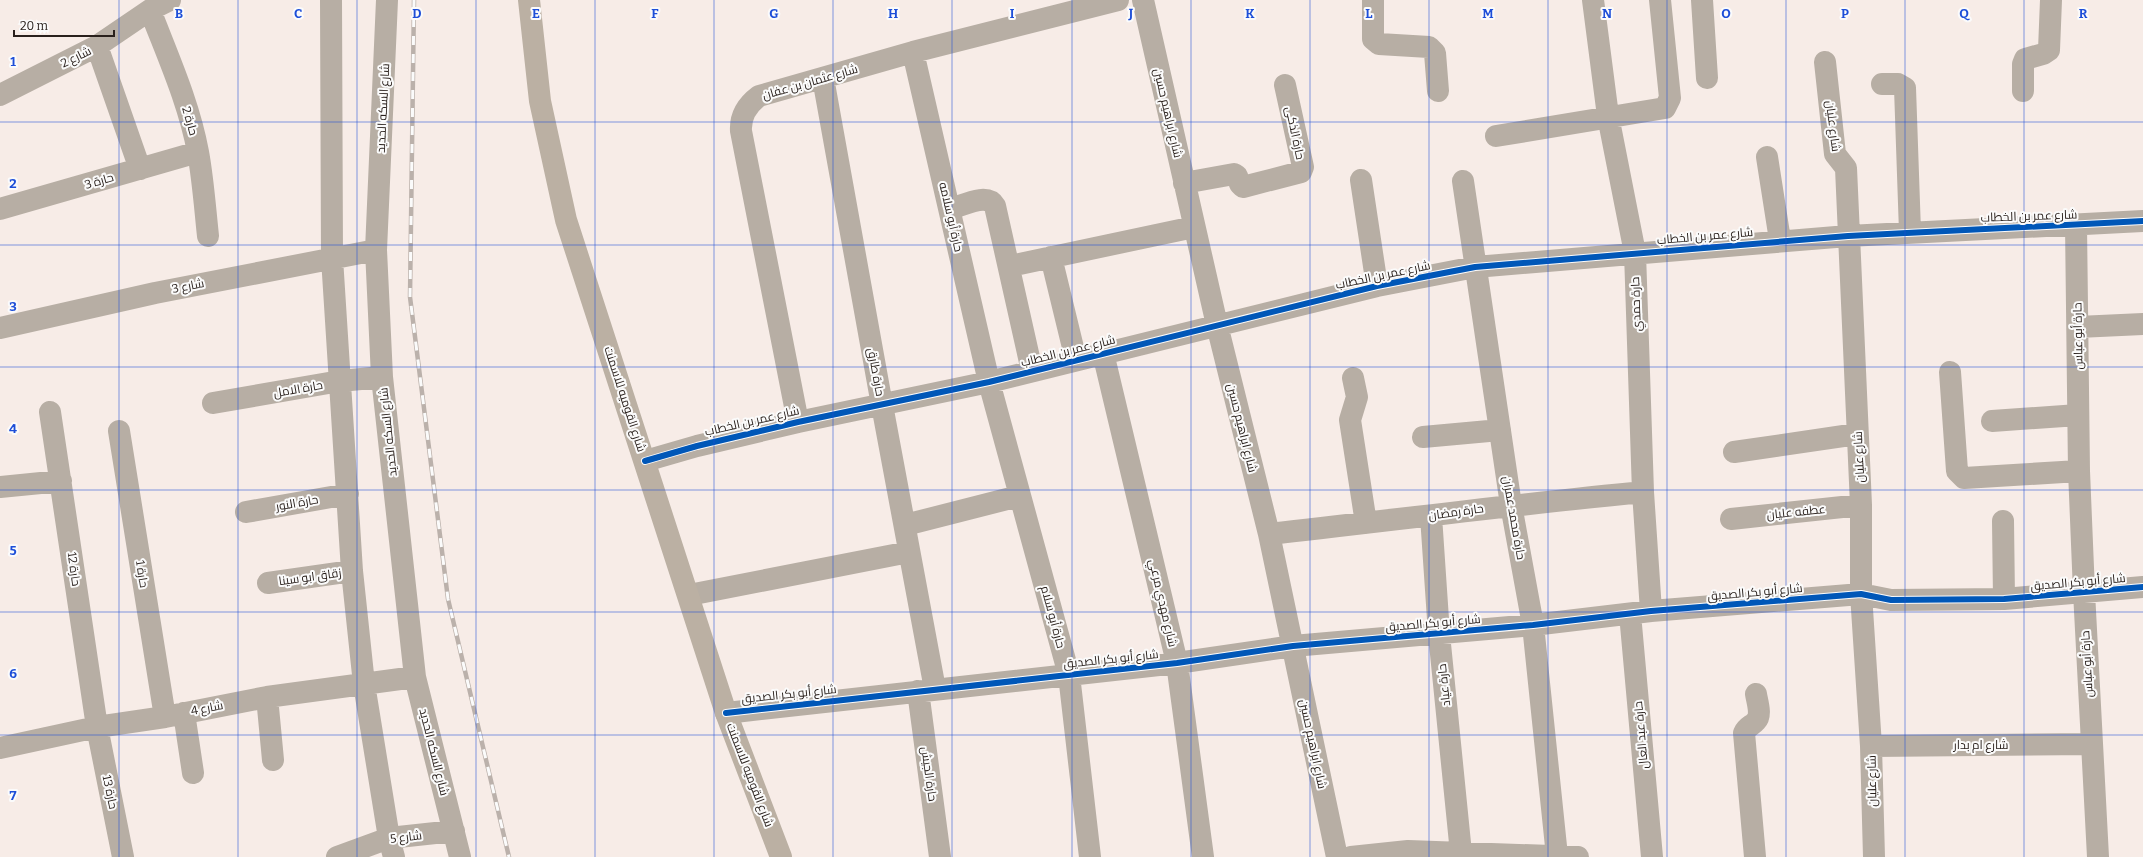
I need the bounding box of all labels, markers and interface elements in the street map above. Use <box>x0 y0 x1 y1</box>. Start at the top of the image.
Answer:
text: B <box>175 6 183 21</box>
text: C <box>294 6 302 21</box>
text: D <box>412 6 422 21</box>
text: E <box>532 6 540 21</box>
text: F <box>651 6 659 21</box>
text: G <box>769 6 779 21</box>
text: H <box>888 6 898 21</box>
text: I <box>1010 6 1015 21</box>
text: J <box>1128 6 1134 21</box>
text: K <box>1245 6 1255 21</box>
text: L <box>1365 6 1373 21</box>
text: M <box>1482 6 1494 21</box>
text: N <box>1602 6 1612 21</box>
text: O <box>1721 6 1731 21</box>
text: P <box>1841 6 1849 21</box>
text: Q <box>1959 6 1970 21</box>
text: R <box>2079 6 2088 21</box>
scale bar <box>14 12 114 38</box>
text: 20 m <box>20 19 49 33</box>
street label: شارع 2 <box>58 44 94 71</box>
text: 1 <box>10 54 16 69</box>
street label: شارع عثمان بن عفان <box>761 62 860 103</box>
street label: شارع السكه الحديد <box>374 63 393 153</box>
street label: شارع ابراهيم حسين <box>1150 67 1185 159</box>
street label: شارع عليان <box>1822 100 1843 153</box>
street label: حارة 2 <box>179 105 201 137</box>
street label: حارة الذكى <box>1283 105 1307 161</box>
street label: حارة 3 <box>83 170 115 192</box>
text: 2 <box>9 176 17 191</box>
street label: حارة أبو سلامه <box>936 181 967 253</box>
street label: شارع عمر بن الخطاب <box>1980 207 2078 226</box>
street label: شارع عمر بن الخطاب <box>1656 225 1754 248</box>
street label: شارع عمر بن الخطاب <box>1334 258 1432 293</box>
street label: شارع 3 <box>171 276 206 297</box>
street label: حارة حمدي <box>1628 276 1647 332</box>
text: 3 <box>9 299 17 314</box>
street label: حارة أبو عباس <box>2069 302 2086 370</box>
street label: شارع عمر بن الخطاب <box>1019 333 1117 370</box>
street label: شارع القوميه للاسمنت <box>600 344 649 454</box>
street label: حارة طارق <box>865 347 887 397</box>
street label: حارة الامل <box>272 378 324 400</box>
street label: شارع ابراهيم حسين <box>1223 382 1260 474</box>
street label: شارع السكه الحديد <box>376 387 401 477</box>
street label: شارع عمر بن الخطاب <box>703 403 801 440</box>
text: 4 <box>9 421 17 436</box>
street label: شارع عليان <box>1851 431 1868 483</box>
street label: حارة محمد عمران <box>1500 475 1528 561</box>
street label: حارة النور <box>274 492 319 514</box>
street label: حارة رمضان <box>1428 501 1484 523</box>
street label: عطفه عليان <box>1766 502 1826 522</box>
text: 5 <box>9 543 17 558</box>
street label: حارة 12 <box>65 551 83 587</box>
street label: شارع مهدي مرعي <box>1143 558 1180 649</box>
street label: حارة 1 <box>133 559 151 589</box>
street label: زقاق ابو سينا <box>278 566 342 588</box>
street label: شارع أبو بكر الصديق <box>2030 570 2126 594</box>
street label: شارع أبو بكر الصديق <box>1707 580 1803 604</box>
street label: حارة أبو سلام <box>1037 584 1069 650</box>
street label: شارع أبو بكر الصديق <box>1385 611 1481 635</box>
street label: حارة أبو عباس <box>2077 630 2096 698</box>
street label: شارع أبو بكر الصديق <box>1063 646 1159 672</box>
street label: حارة عياد <box>1435 663 1453 707</box>
text: 6 <box>9 666 17 681</box>
street label: شارع أبو بكر الصديق <box>741 681 837 707</box>
street label: شارع 4 <box>190 698 225 719</box>
street label: شارع ابراهيم حسين <box>1296 698 1329 790</box>
street label: حارة عبد العال <box>1631 701 1651 769</box>
street label: شارع السكه الحديد <box>415 707 452 797</box>
street label: شارع القوميه للاسمنت <box>723 721 776 829</box>
street label: شارع ام بدار <box>1953 738 2008 753</box>
street label: حارة الجيش <box>918 746 940 802</box>
street label: شارع عليان <box>1865 755 1880 807</box>
street label: حارة 13 <box>100 774 120 810</box>
text: 7 <box>10 788 17 803</box>
street label: شارع 5 <box>389 828 423 847</box>

